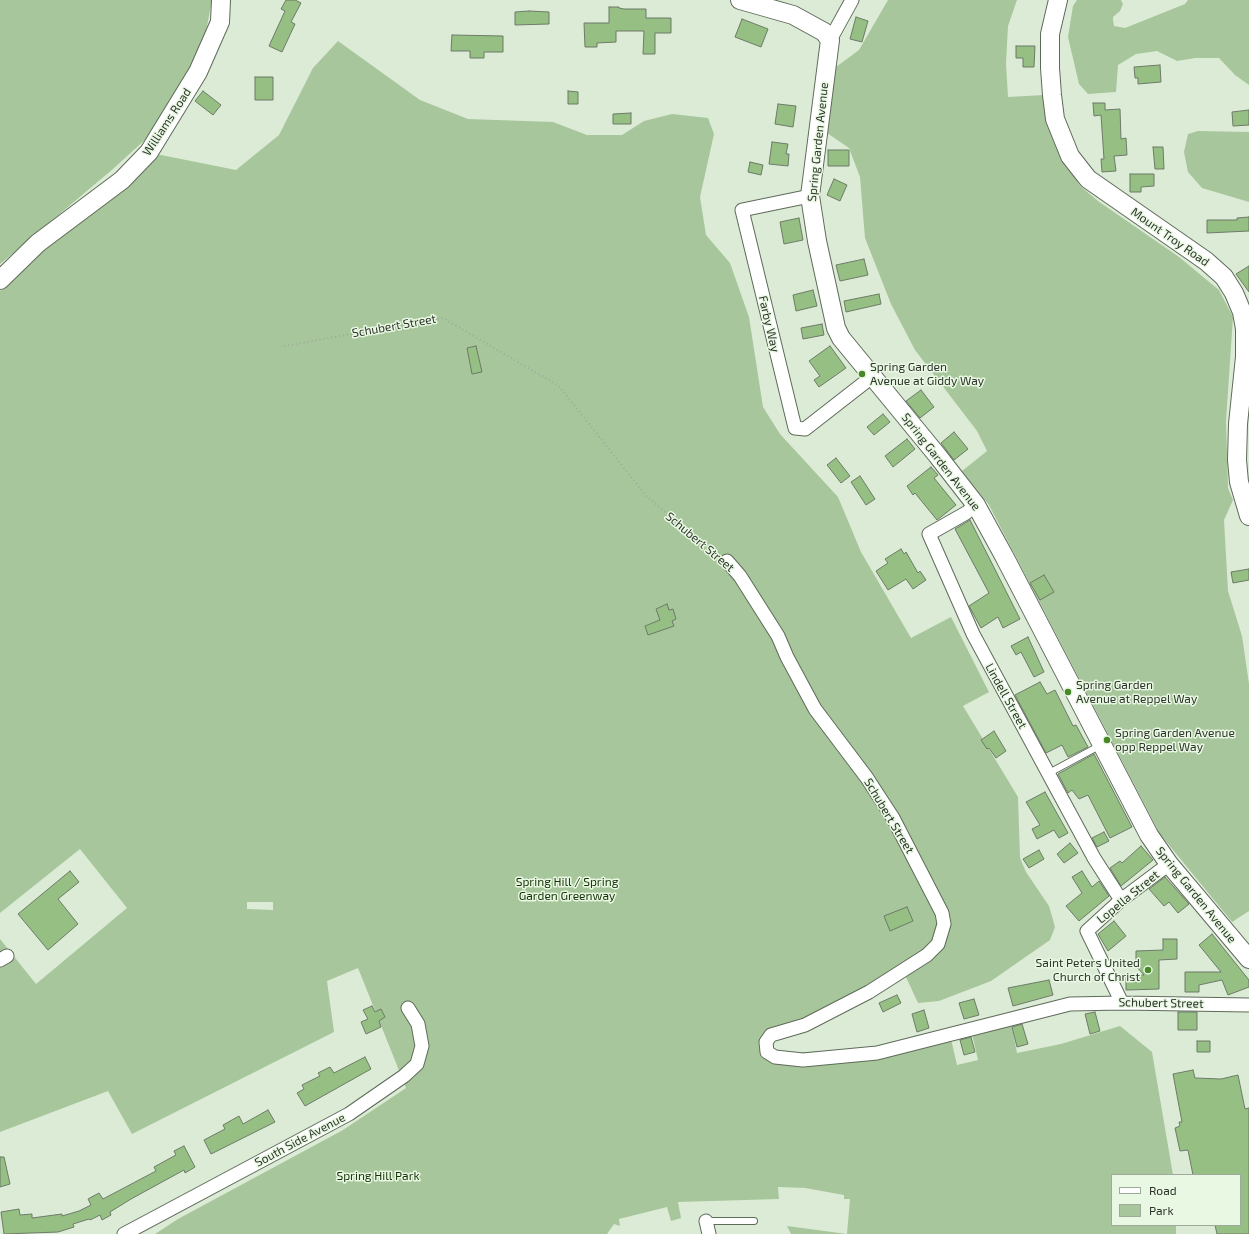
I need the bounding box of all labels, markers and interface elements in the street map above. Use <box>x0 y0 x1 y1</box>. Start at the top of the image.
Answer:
street label: Spring Garden Avenue <box>805 82 831 202</box>
street label: Williams Road <box>140 85 194 159</box>
street label: Mount Troy Road <box>1128 205 1212 269</box>
street label: Farby Way <box>756 294 782 354</box>
street label: Schubert Street <box>351 312 437 340</box>
place label: Spring Garden Avenue at Giddy Way <box>870 360 984 388</box>
marker: Spring Garden Avenue at Giddy Way <box>857 369 867 379</box>
street label: Spring Garden Avenue <box>898 410 984 514</box>
street label: Schubert Street <box>663 509 737 575</box>
street label: Lindell Street <box>982 661 1030 731</box>
place label: Spring Garden Avenue at Reppel Way <box>1076 678 1197 706</box>
marker: Spring Garden Avenue at Reppel Way <box>1063 687 1073 697</box>
place label: Spring Garden Avenue opp Reppel Way <box>1115 726 1235 754</box>
marker: Spring Garden Avenue opp Reppel Way <box>1102 735 1112 745</box>
street label: Schubert Street <box>861 776 917 856</box>
street label: Spring Garden Avenue <box>1153 844 1239 946</box>
street label: Lopella Street <box>1094 867 1162 927</box>
park label: Spring Hill / Spring Garden Greenway <box>516 875 618 903</box>
place label: Saint Peters United Church of Christ <box>1036 956 1140 984</box>
marker: Saint Peters United Church of Christ <box>1143 965 1153 975</box>
street label: Schubert Street <box>1118 995 1204 1011</box>
street label: South Side Avenue <box>252 1110 348 1170</box>
park label: Spring Hill Park <box>336 1169 420 1183</box>
legend <box>1111 1174 1241 1226</box>
text: Road <box>1149 1183 1177 1197</box>
text: Park <box>1149 1203 1174 1217</box>

